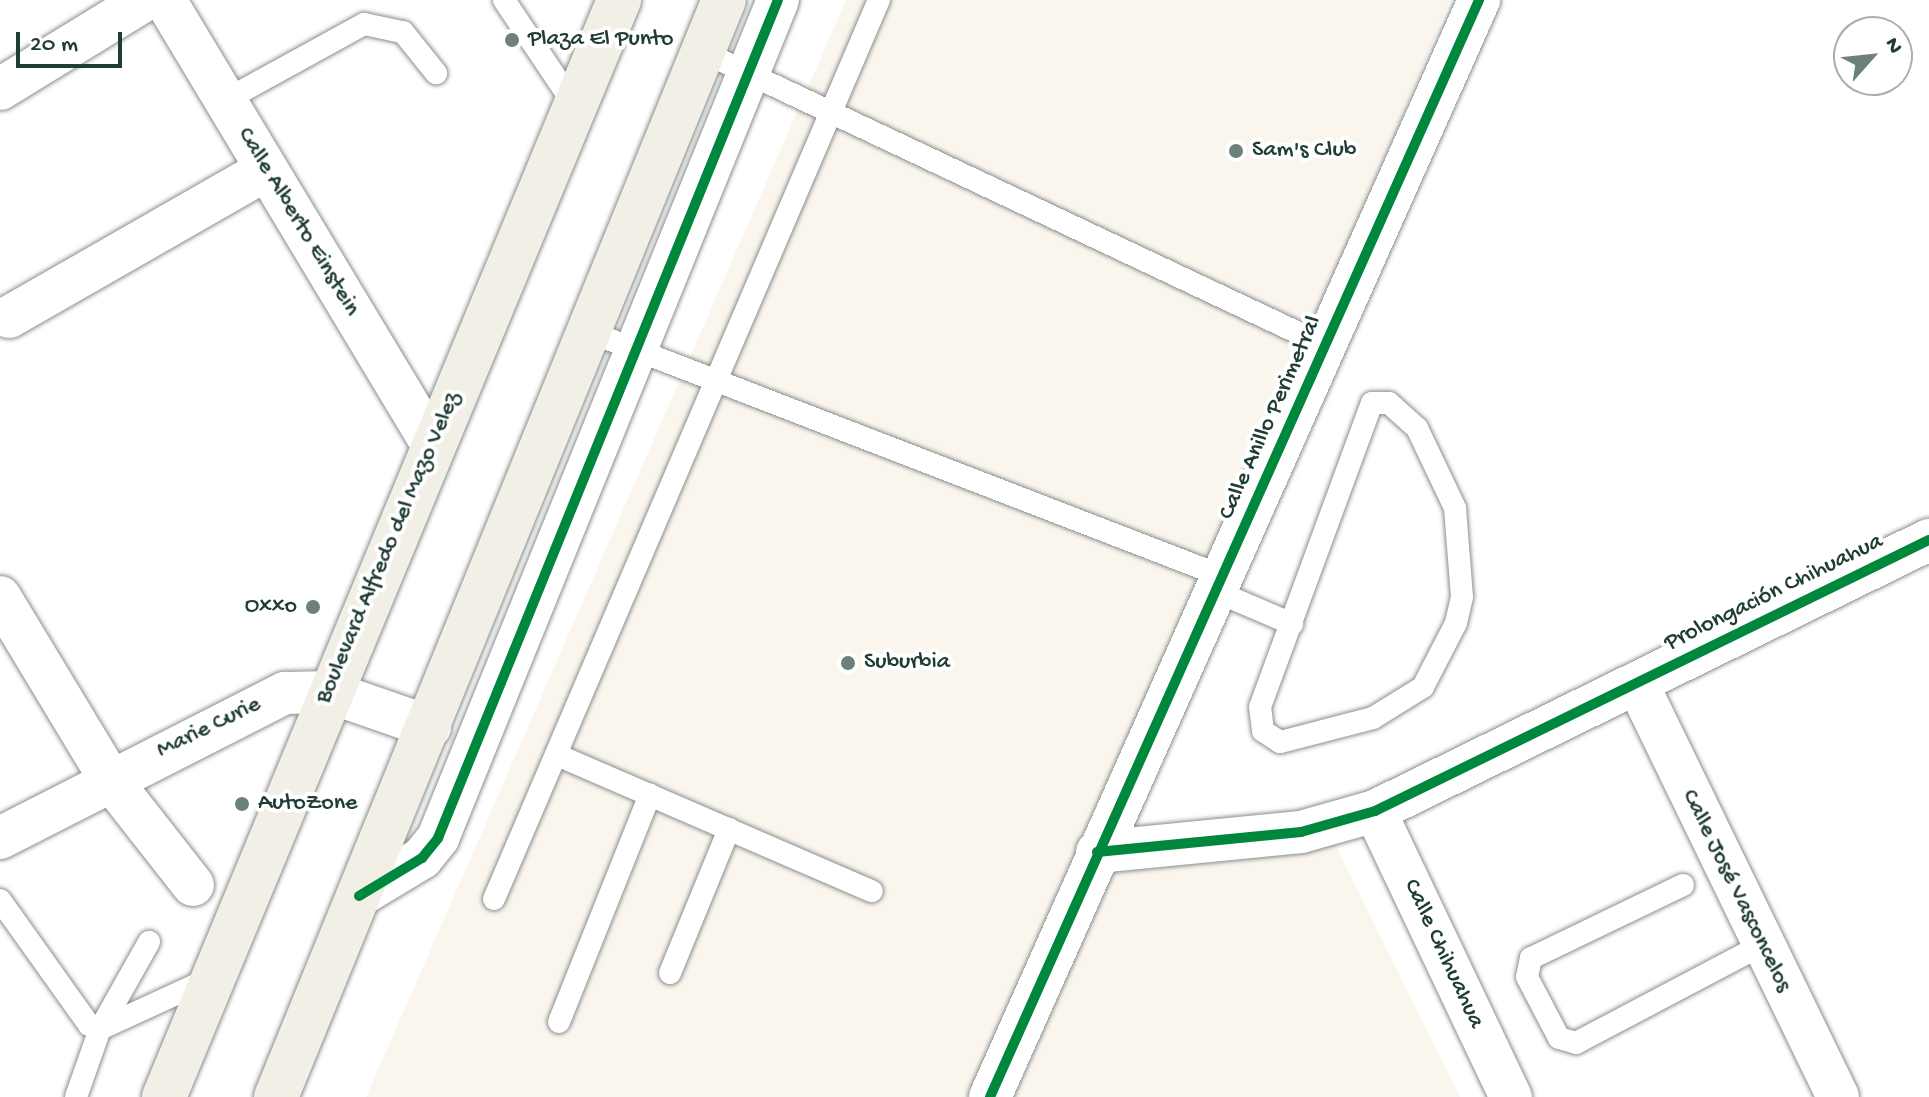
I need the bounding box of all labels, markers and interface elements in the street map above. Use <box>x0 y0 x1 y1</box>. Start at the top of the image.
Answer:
scale bar <box>20 16 126 66</box>
north arrow <box>1833 16 1913 96</box>
place label: Plaza El Punto <box>528 26 674 54</box>
text: 20 m <box>30 31 78 60</box>
marker: Plaza El Punto <box>503 31 521 49</box>
text: N <box>1878 34 1907 58</box>
street label: Calle Alberto Einstein <box>230 122 366 322</box>
place label: Sam's Club <box>1252 137 1356 165</box>
marker: Sam's Club <box>1227 142 1245 160</box>
street label: Calle Anillo Perimetral <box>1213 312 1329 524</box>
street label: Boulevard Alfredo del Mazo Velez <box>310 388 468 708</box>
street label: Prolongación Chihuahua <box>1660 528 1888 658</box>
place label: Oxxo <box>245 593 297 621</box>
marker: Oxxo <box>304 598 322 616</box>
place label: Suburbia <box>864 649 950 677</box>
marker: Suburbia <box>839 654 857 672</box>
street label: Marie Curie <box>152 690 266 766</box>
street label: Calle José Vasconcelos <box>1674 785 1798 997</box>
place label: AutoZone <box>258 790 357 818</box>
marker: AutoZone <box>233 795 251 813</box>
street label: Calle Chihuahua <box>1396 875 1490 1033</box>

